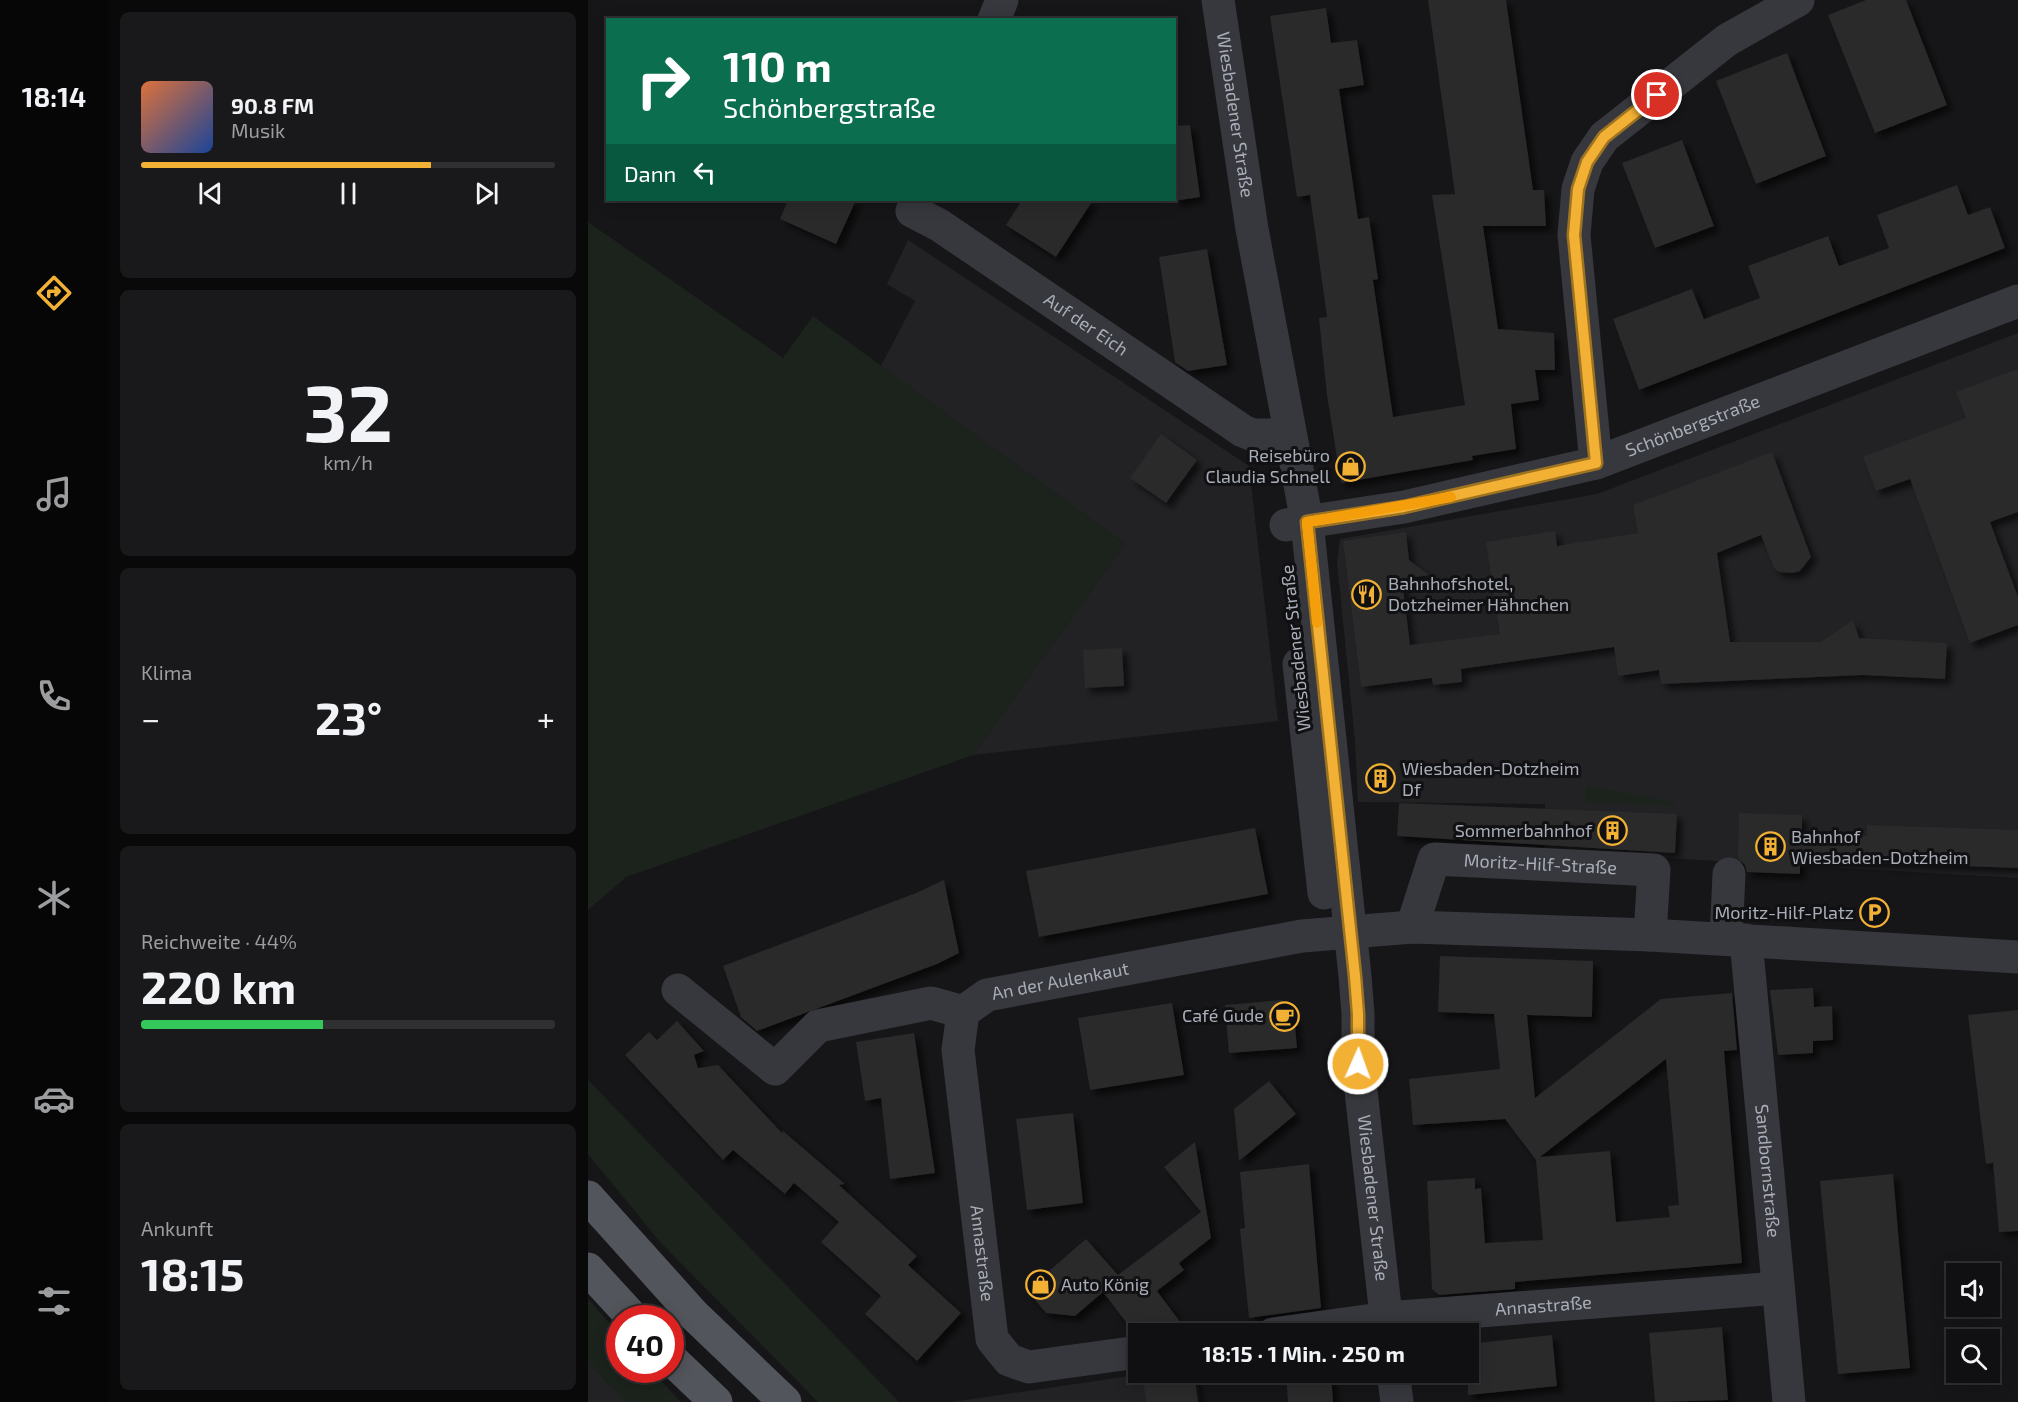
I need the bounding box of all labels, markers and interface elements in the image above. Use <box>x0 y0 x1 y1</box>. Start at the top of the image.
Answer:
street label: Wiesbadener Straße <box>1213 30 1259 199</box>
text: 110 m <box>723 40 832 90</box>
icon: right <box>624 42 702 120</box>
pin <box>1631 69 1682 120</box>
icon: arrive <box>1640 78 1673 111</box>
text: 18:14 <box>22 80 86 112</box>
text: Schönbergstraße <box>723 91 936 123</box>
text: 90.8 FM <box>231 92 314 118</box>
text: Musik <box>231 118 285 142</box>
icon: left <box>688 156 721 189</box>
text: Dann <box>624 160 676 186</box>
icon: previous <box>194 177 227 210</box>
icon: pause <box>332 177 365 210</box>
icon: next <box>470 177 503 210</box>
icon: directions <box>33 272 75 314</box>
street label: Auf der Eich <box>1040 288 1133 360</box>
text: 32 <box>303 364 393 458</box>
street label: Schönbergstraße <box>1622 389 1763 461</box>
place label: Reisebüro Claudia Schnell <box>1205 444 1331 487</box>
text: km/h <box>323 450 373 474</box>
shop icon: Reisebüro Claudia Schnell <box>1335 450 1367 482</box>
icon: music <box>33 473 75 515</box>
street label: Wiesbadener Straße <box>1275 564 1315 732</box>
place label: Bahnhofshotel, Dotzheimer Hähnchen <box>1388 572 1569 615</box>
restaurant icon: Bahnhofshotel, Dotzheimer Hähnchen <box>1351 578 1383 610</box>
text: Klima <box>141 660 192 684</box>
icon: phone <box>33 675 75 717</box>
text: 23° <box>315 690 382 744</box>
text: − <box>141 698 160 738</box>
text: + <box>537 698 555 738</box>
place label: Wiesbaden-Dotzheim Df <box>1402 757 1580 800</box>
building icon: Wiesbaden-Dotzheim Df <box>1365 763 1397 795</box>
building icon: Sommerbahnhof <box>1597 815 1629 847</box>
place label: Sommerbahnhof <box>1455 819 1593 841</box>
place label: Bahnhof Wiesbaden-Dotzheim <box>1791 825 1969 868</box>
building icon: Bahnhof Wiesbaden-Dotzheim <box>1754 831 1786 863</box>
street label: Moritz-Hilf-Straße <box>1463 849 1618 878</box>
icon: climate <box>33 877 75 919</box>
parking icon: Moritz-Hilf-Platz <box>1859 897 1891 929</box>
place label: Moritz-Hilf-Platz <box>1715 901 1854 923</box>
text: Reichweite · 44% <box>141 929 297 953</box>
street label: An der Aulenkaut <box>990 957 1131 1004</box>
text: 220 km <box>141 959 296 1013</box>
cafe icon: Café Gude <box>1269 1000 1301 1032</box>
place label: Café Gude <box>1182 1004 1264 1026</box>
position arrow <box>1326 1032 1390 1096</box>
icon: car <box>33 1078 75 1120</box>
street label: Sandbornstraße <box>1751 1103 1786 1239</box>
street label: Wiesbadener Straße <box>1354 1113 1394 1282</box>
street label: Annastraße <box>966 1204 999 1303</box>
text: Ankunft <box>141 1216 213 1240</box>
text: 18:15 <box>141 1246 244 1300</box>
map controls <box>1946 1263 2000 1383</box>
button: sound <box>1946 1263 2000 1317</box>
shop icon: Auto König <box>1024 1269 1056 1301</box>
place label: Auto König <box>1061 1273 1149 1295</box>
icon: filters <box>33 1280 75 1322</box>
street label: Annastraße <box>1494 1290 1593 1320</box>
speed limit sign: 40 <box>606 1305 684 1383</box>
button: search <box>1946 1329 2000 1383</box>
text: 18:15 · 1 Min. · 250 m <box>1202 1340 1405 1366</box>

